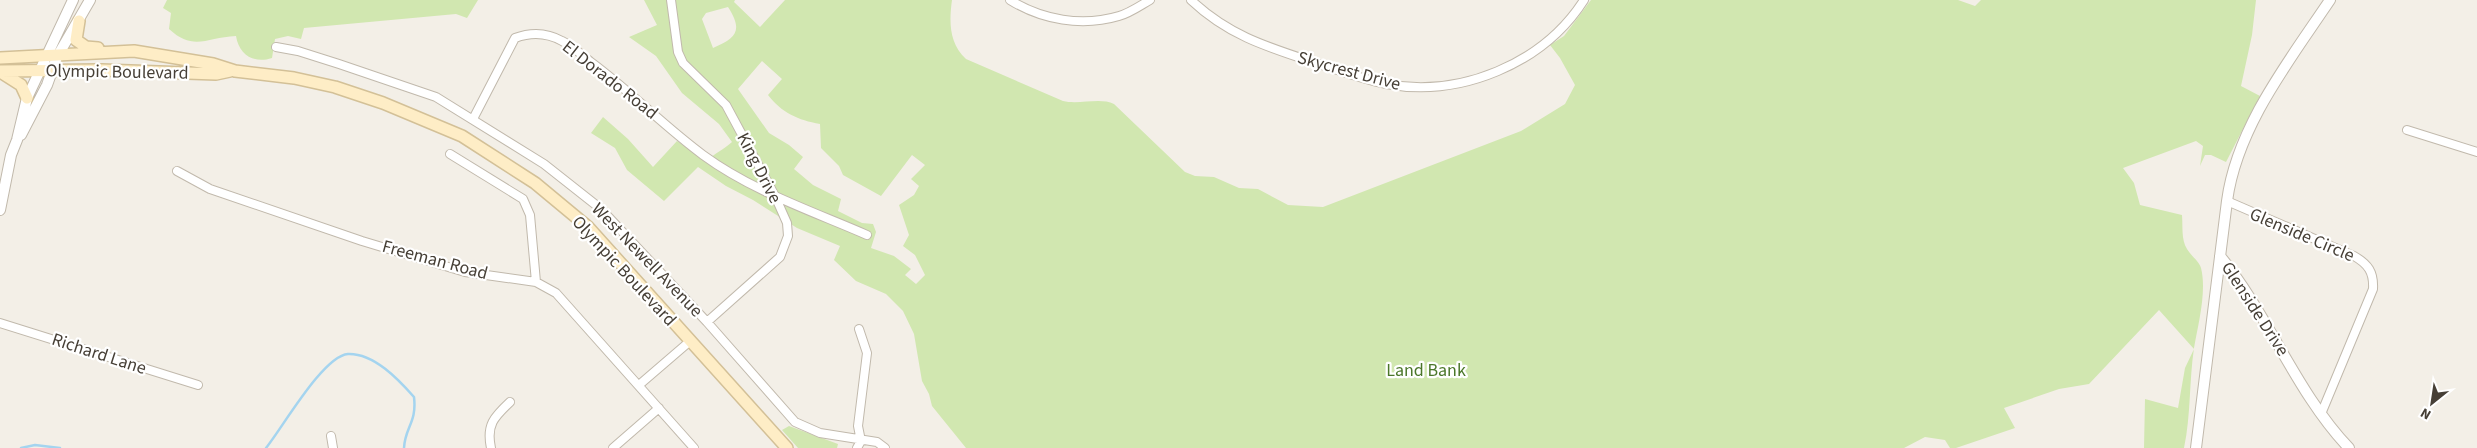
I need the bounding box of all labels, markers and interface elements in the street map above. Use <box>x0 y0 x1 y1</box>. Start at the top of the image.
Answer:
street label: El Dorado Road <box>557 35 663 125</box>
street label: Skycrest Drive <box>1295 45 1403 97</box>
street label: Olympic Boulevard <box>45 58 189 86</box>
street label: King Drive <box>731 128 788 208</box>
street label: West Newell Avenue <box>586 197 708 323</box>
street label: Glenside Circle <box>2246 202 2358 268</box>
street label: Olympic Boulevard <box>566 210 682 332</box>
street label: Freeman Road <box>379 234 491 286</box>
street label: Glenside Drive <box>2215 257 2295 361</box>
street label: Richard Lane <box>49 327 150 381</box>
park label: Land Bank <box>1386 358 1466 383</box>
north arrow <box>2407 378 2457 428</box>
text: N <box>2417 402 2435 424</box>

